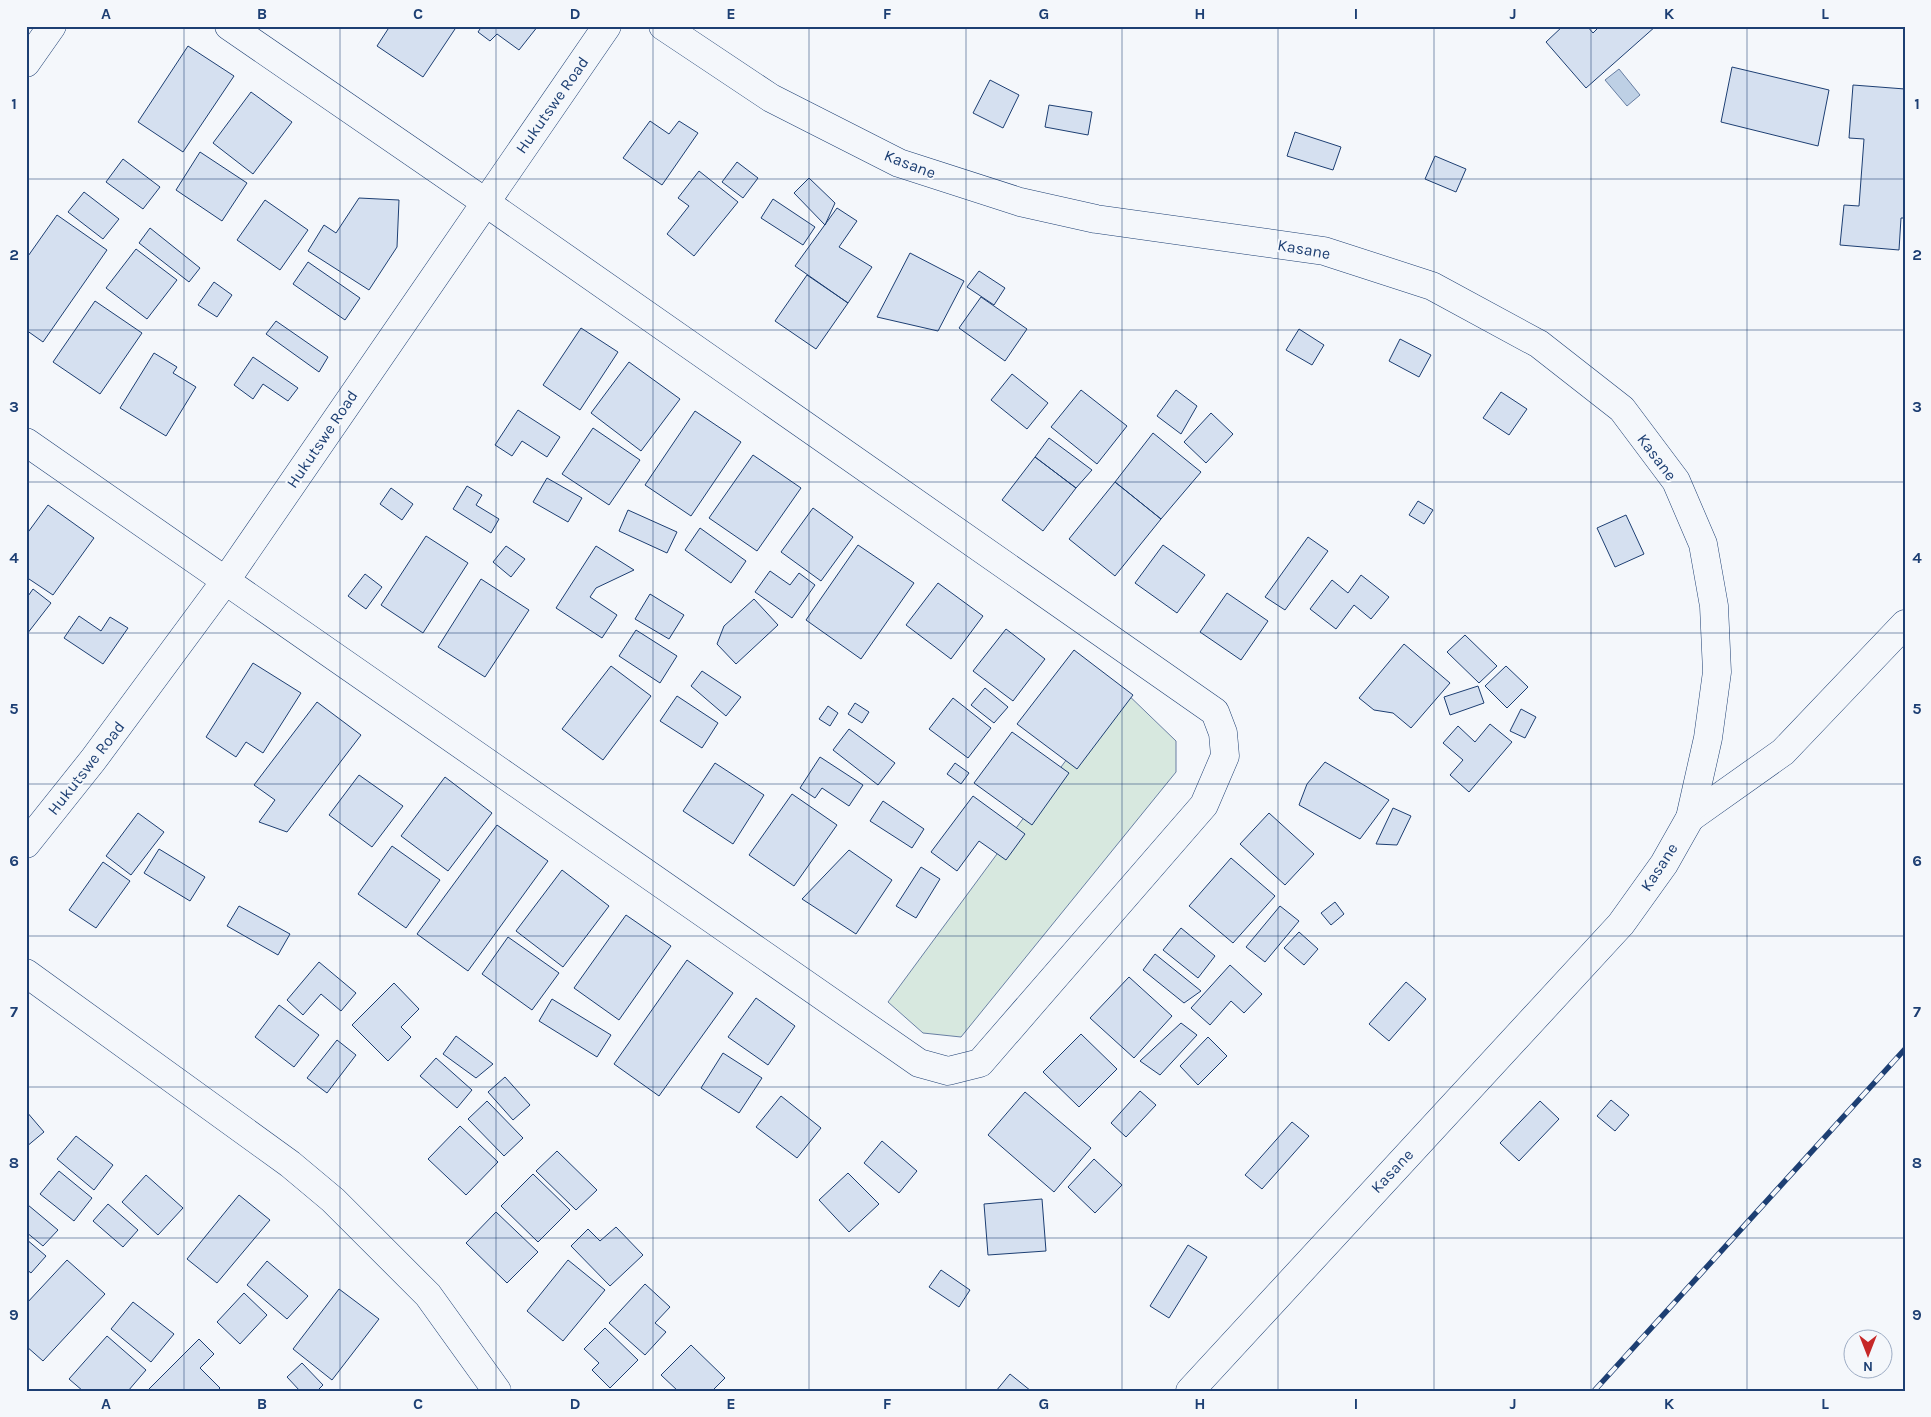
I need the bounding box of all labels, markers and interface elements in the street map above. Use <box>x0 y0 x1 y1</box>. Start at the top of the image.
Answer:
text: A <box>101 4 111 23</box>
text: B <box>257 4 267 23</box>
text: C <box>413 4 423 23</box>
text: D <box>570 4 581 23</box>
text: E <box>726 4 736 23</box>
text: F <box>883 4 892 23</box>
text: G <box>1039 4 1049 23</box>
text: H <box>1194 4 1206 23</box>
text: I <box>1354 4 1358 23</box>
text: J <box>1509 4 1517 23</box>
text: K <box>1664 4 1675 23</box>
text: L <box>1821 4 1829 23</box>
street label: Hukutswe Road <box>512 53 592 157</box>
text: 1 <box>11 94 17 113</box>
text: 1 <box>1914 94 1920 113</box>
street label: Kasane <box>882 146 938 182</box>
street label: Kasane <box>1276 235 1332 263</box>
text: 2 <box>9 245 19 264</box>
text: 2 <box>1912 245 1922 264</box>
street label: Hukutswe Road <box>282 386 362 492</box>
text: 3 <box>9 397 19 416</box>
text: 3 <box>1912 397 1922 416</box>
street label: Kasane <box>1633 430 1681 484</box>
text: 4 <box>9 548 19 567</box>
text: 4 <box>1912 548 1922 567</box>
text: 5 <box>9 699 19 718</box>
text: 5 <box>1912 699 1922 718</box>
street label: Hukutswe Road <box>43 717 129 819</box>
street label: Kasane <box>1636 839 1682 895</box>
text: 6 <box>9 851 19 870</box>
text: 6 <box>1912 851 1922 870</box>
text: 7 <box>10 1002 18 1021</box>
text: 7 <box>1913 1002 1921 1021</box>
street label: Kasane <box>1367 1145 1417 1197</box>
text: 8 <box>9 1153 19 1172</box>
text: 8 <box>1912 1153 1922 1172</box>
text: 9 <box>9 1305 19 1324</box>
text: 9 <box>1912 1305 1922 1324</box>
north arrow <box>1844 1330 1894 1380</box>
text: N <box>1863 1358 1873 1375</box>
text: A <box>101 1394 111 1413</box>
text: B <box>257 1394 267 1413</box>
text: C <box>413 1394 423 1413</box>
text: D <box>570 1394 581 1413</box>
text: E <box>726 1394 736 1413</box>
text: F <box>883 1394 892 1413</box>
text: G <box>1039 1394 1049 1413</box>
text: H <box>1194 1394 1206 1413</box>
text: I <box>1354 1394 1358 1413</box>
text: J <box>1509 1394 1517 1413</box>
text: K <box>1664 1394 1675 1413</box>
text: L <box>1821 1394 1829 1413</box>

